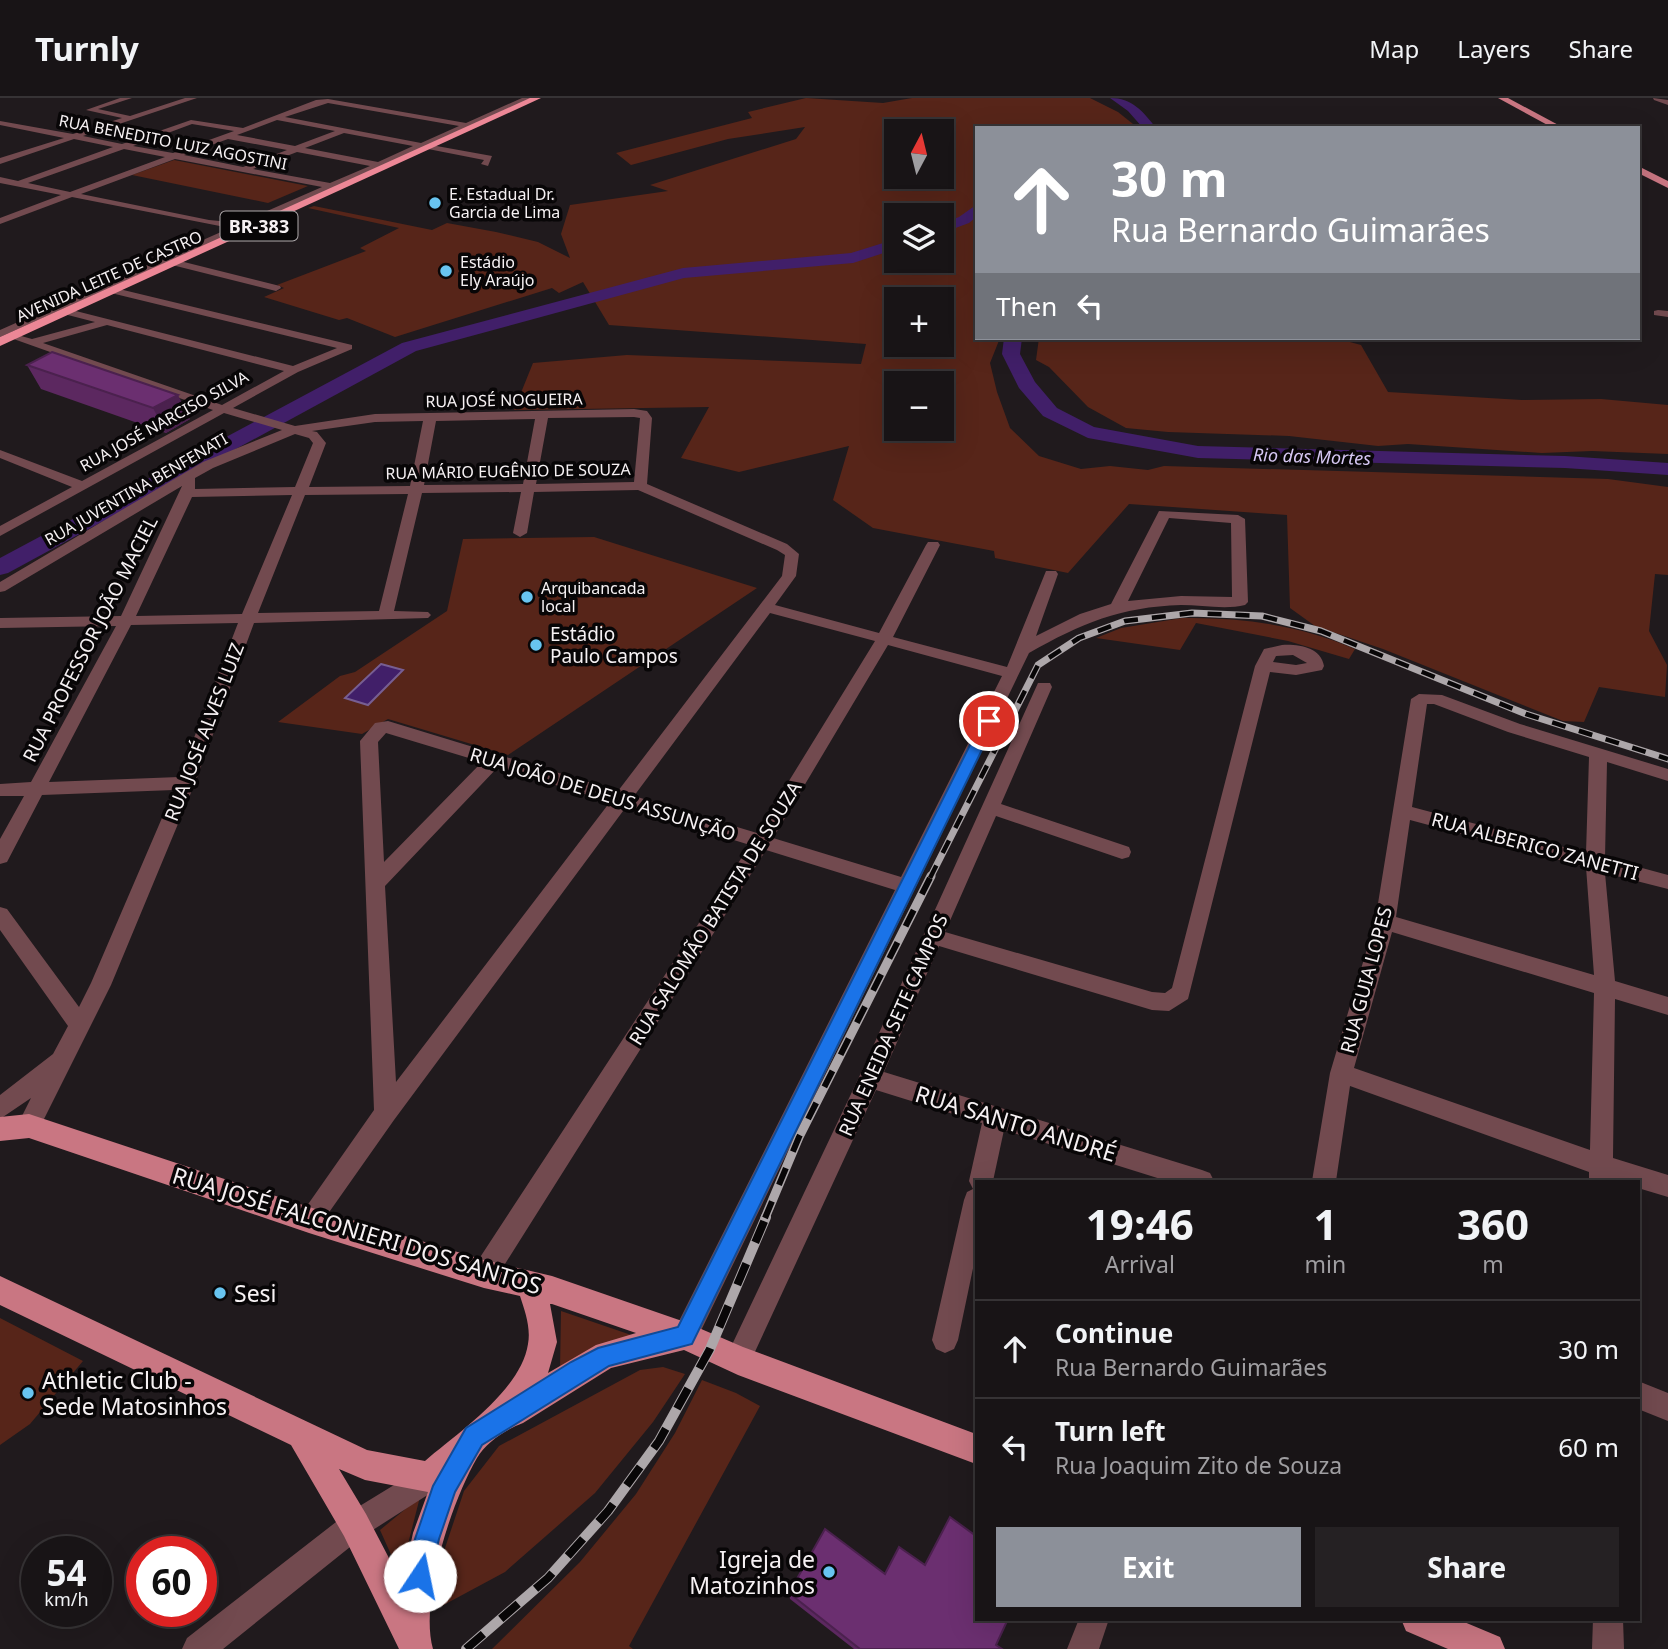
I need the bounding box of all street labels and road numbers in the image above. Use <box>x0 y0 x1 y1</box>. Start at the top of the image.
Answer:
street label: RUA BENEDITO LUIZ AGOSTINI <box>57 109 289 175</box>
road number: BR-383 <box>220 211 298 240</box>
street label: AVENIDA LEITE DE CASTRO <box>13 225 205 327</box>
street label: RUA JOSÉ NARCISO SILVA <box>76 365 253 477</box>
street label: RUA JOSÉ NOGUEIRA <box>425 388 583 412</box>
street label: RUA JUVENTINA BENFENATI <box>41 428 231 550</box>
street label: RUA MÁRIO EUGÊNIO DE SOUZA <box>385 458 631 484</box>
street label: RUA PROFESSOR JOÃO MACIEL <box>16 512 164 766</box>
street label: RUA JOSÉ ALVES LUIZ <box>158 639 250 825</box>
street label: RUA JOÃO DE DEUS ASSUNÇÃO <box>467 741 739 847</box>
street label: RUA SALOMÃO BATISTA DE SOUZA <box>623 775 808 1050</box>
street label: RUA ALBERICO ZANETTI <box>1429 806 1641 886</box>
street label: RUA GUIA LOPES <box>1334 904 1398 1056</box>
street label: RUA ENEIDA SETE CAMPOS <box>832 910 954 1140</box>
street label: RUA SANTO ANDRÉ <box>912 1077 1120 1169</box>
street label: RUA JOSÉ FALCONIERI DOS SANTOS <box>169 1159 545 1301</box>

